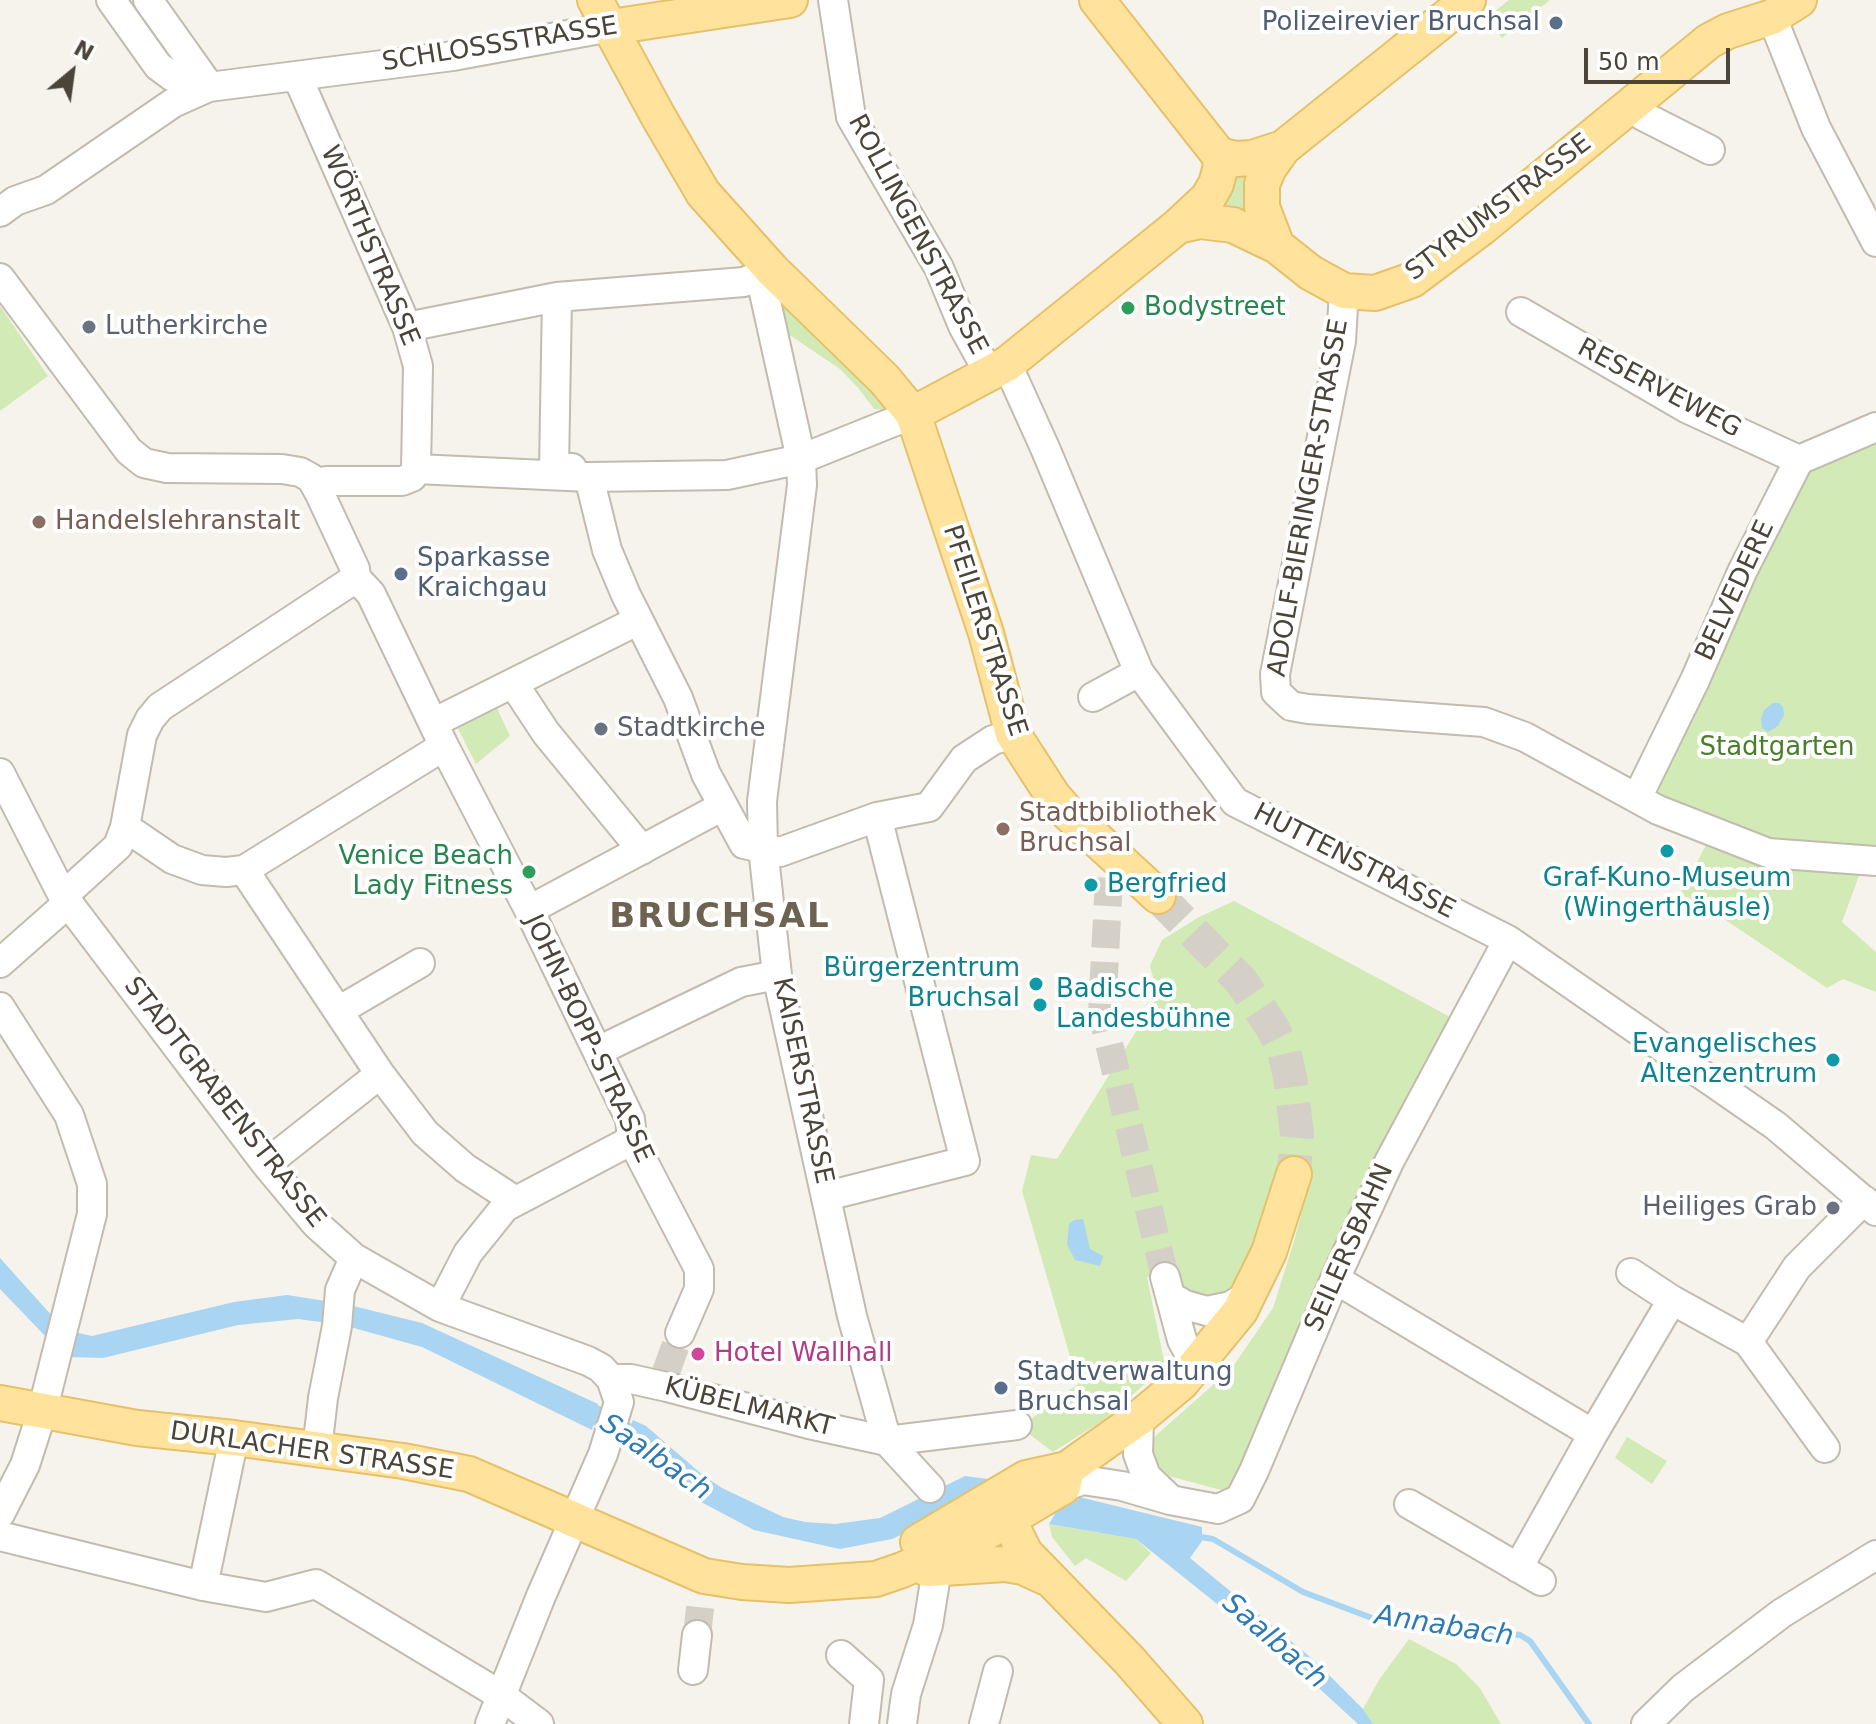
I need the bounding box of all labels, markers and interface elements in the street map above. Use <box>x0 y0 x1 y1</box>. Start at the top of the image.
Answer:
place label: Polizeirevier Bruchsal <box>1262 7 1540 39</box>
street label: SCHLOSSSTRASSE <box>380 11 620 79</box>
marker: Polizeirevier Bruchsal <box>1547 14 1565 32</box>
north arrow <box>32 32 112 112</box>
scale bar <box>1588 32 1734 82</box>
text: N <box>70 35 98 66</box>
text: 50 m <box>1598 48 1660 76</box>
street label: ROLLINGENSTRASSE <box>840 110 994 360</box>
street label: STYRUMSTRASSE <box>1400 128 1598 288</box>
street label: WÖRTHSTRASSE <box>313 141 425 351</box>
place label: Bodystreet <box>1144 292 1286 324</box>
marker: Bodystreet <box>1119 299 1137 317</box>
place label: Lutherkirche <box>105 311 268 343</box>
street label: ADOLF-BIERINGER-STRASSE <box>1262 317 1356 679</box>
marker: Lutherkirche <box>80 318 98 336</box>
street label: RESERVEWEG <box>1572 333 1746 445</box>
place label: Handelslehranstalt <box>55 506 300 538</box>
marker: Handelslehranstalt <box>30 513 48 531</box>
street label: BELVEDERE <box>1690 516 1782 666</box>
street label: PFEILERSTRASSE <box>935 521 1033 741</box>
place label: Sparkasse Kraichgau <box>417 543 550 604</box>
marker: Sparkasse Kraichgau <box>392 565 410 583</box>
place label: Stadtkirche <box>617 713 765 745</box>
marker: Stadtkirche <box>592 720 610 738</box>
park label: Stadtgarten <box>1699 732 1855 764</box>
place label: Stadtbibliothek Bruchsal <box>1019 798 1217 860</box>
street label: HUTTENSTRASSE <box>1248 798 1460 926</box>
marker: Stadtbibliothek Bruchsal <box>994 820 1012 838</box>
place label: Venice Beach Lady Fitness <box>338 841 513 902</box>
marker: Graf-Kuno-Museum (Wingerthäusle) <box>1658 842 1676 860</box>
marker: Venice Beach Lady Fitness <box>520 863 538 881</box>
place label: Graf-Kuno-Museum (Wingerthäusle) <box>1543 863 1791 924</box>
place label: Bergfried <box>1107 869 1227 901</box>
marker: Bergfried <box>1082 876 1100 894</box>
district label: BRUCHSAL <box>609 898 831 938</box>
street label: JOHN-BOPP-STRASSE <box>517 910 659 1168</box>
place label: Bürgerzentrum Bruchsal <box>823 953 1020 1014</box>
street label: STADTGRABENSTRASSE <box>116 972 332 1234</box>
place label: Badische Landesbühne <box>1056 974 1231 1036</box>
street label: KAISERSTRASSE <box>765 975 839 1187</box>
marker: Bürgerzentrum Bruchsal <box>1027 975 1045 993</box>
marker: Badische Landesbühne <box>1031 996 1049 1014</box>
place label: Evangelisches Altenzentrum <box>1632 1029 1817 1090</box>
marker: Evangelisches Altenzentrum <box>1824 1051 1842 1069</box>
street label: SEILERSBAHN <box>1299 1159 1401 1337</box>
place label: Heiliges Grab <box>1642 1192 1817 1224</box>
marker: Heiliges Grab <box>1824 1199 1842 1217</box>
place label: Hotel Wallhall <box>714 1338 892 1370</box>
marker: Hotel Wallhall <box>689 1345 707 1363</box>
place label: Stadtverwaltung Bruchsal <box>1017 1357 1232 1418</box>
street label: KÜBELMARKT <box>661 1372 837 1444</box>
marker: Stadtverwaltung Bruchsal <box>992 1379 1010 1397</box>
water label: Saalbach <box>593 1408 717 1508</box>
street label: DURLACHER STRASSE <box>168 1417 456 1487</box>
water label: Saalbach <box>1215 1587 1333 1697</box>
water label: Annabach <box>1372 1599 1516 1655</box>

